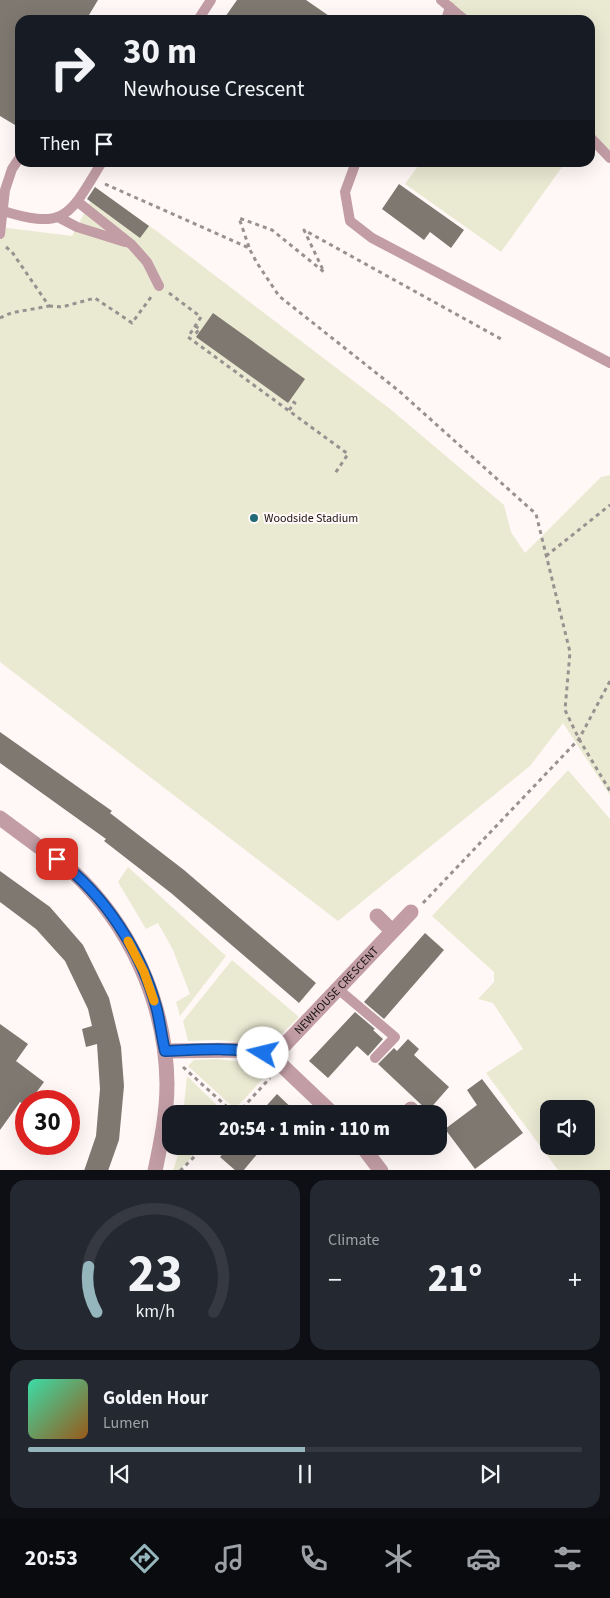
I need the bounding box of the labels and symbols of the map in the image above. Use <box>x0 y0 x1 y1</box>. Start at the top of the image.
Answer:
place label: Woodside Stadium <box>264 510 358 527</box>
marker: Woodside Stadium <box>248 512 260 524</box>
pin <box>36 838 78 880</box>
street label: NEWHOUSE CRESCENT <box>291 942 383 1039</box>
position arrow <box>236 1026 288 1078</box>
speed limit sign: 30 <box>15 1090 80 1155</box>

